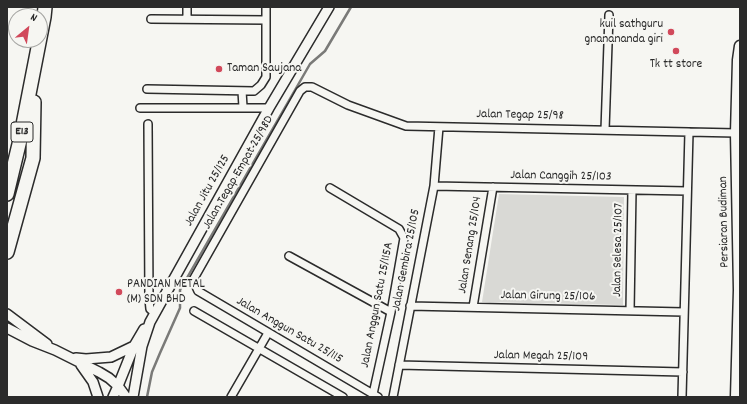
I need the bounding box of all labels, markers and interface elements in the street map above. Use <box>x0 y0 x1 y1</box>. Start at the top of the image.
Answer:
north arrow <box>8 8 48 48</box>
text: N <box>27 10 40 27</box>
place label: kuil sathguru gnanananda giri <box>585 17 663 48</box>
marker: kuil sathguru gnanananda giri <box>666 27 676 37</box>
marker: Tk tt store <box>671 46 681 56</box>
place label: Tk tt store <box>650 57 702 73</box>
place label: Taman Saujana <box>227 61 301 77</box>
marker: Taman Saujana <box>214 64 224 74</box>
street label: Jalan Tegap 25/98 <box>476 107 564 125</box>
street label: Jalan Tegap Empat 25/98D <box>200 113 278 233</box>
road number: E13 <box>11 122 33 142</box>
street label: Jalan Jitu 25/125 <box>182 152 234 230</box>
street label: Jalan Canggih 25/103 <box>510 168 612 186</box>
street label: Persiaran Budiman <box>716 176 734 268</box>
street label: Jalan Senang 25/104 <box>456 195 486 295</box>
street label: Jalan Selesa 25/107 <box>610 203 628 297</box>
street label: Jalan Gembira 25/105 <box>389 208 425 312</box>
street label: Jalan Anggun Satu 25/115A <box>358 241 398 369</box>
place label: PANDIAN METAL (M) SDN BHD <box>127 277 205 308</box>
marker: PANDIAN METAL (M) SDN BHD <box>114 287 124 297</box>
street label: Jalan Girung 25/106 <box>500 288 596 306</box>
street label: Jalan Anggun Satu 25/115 <box>233 294 345 368</box>
street label: Jalan Megah 25/109 <box>494 348 588 366</box>

